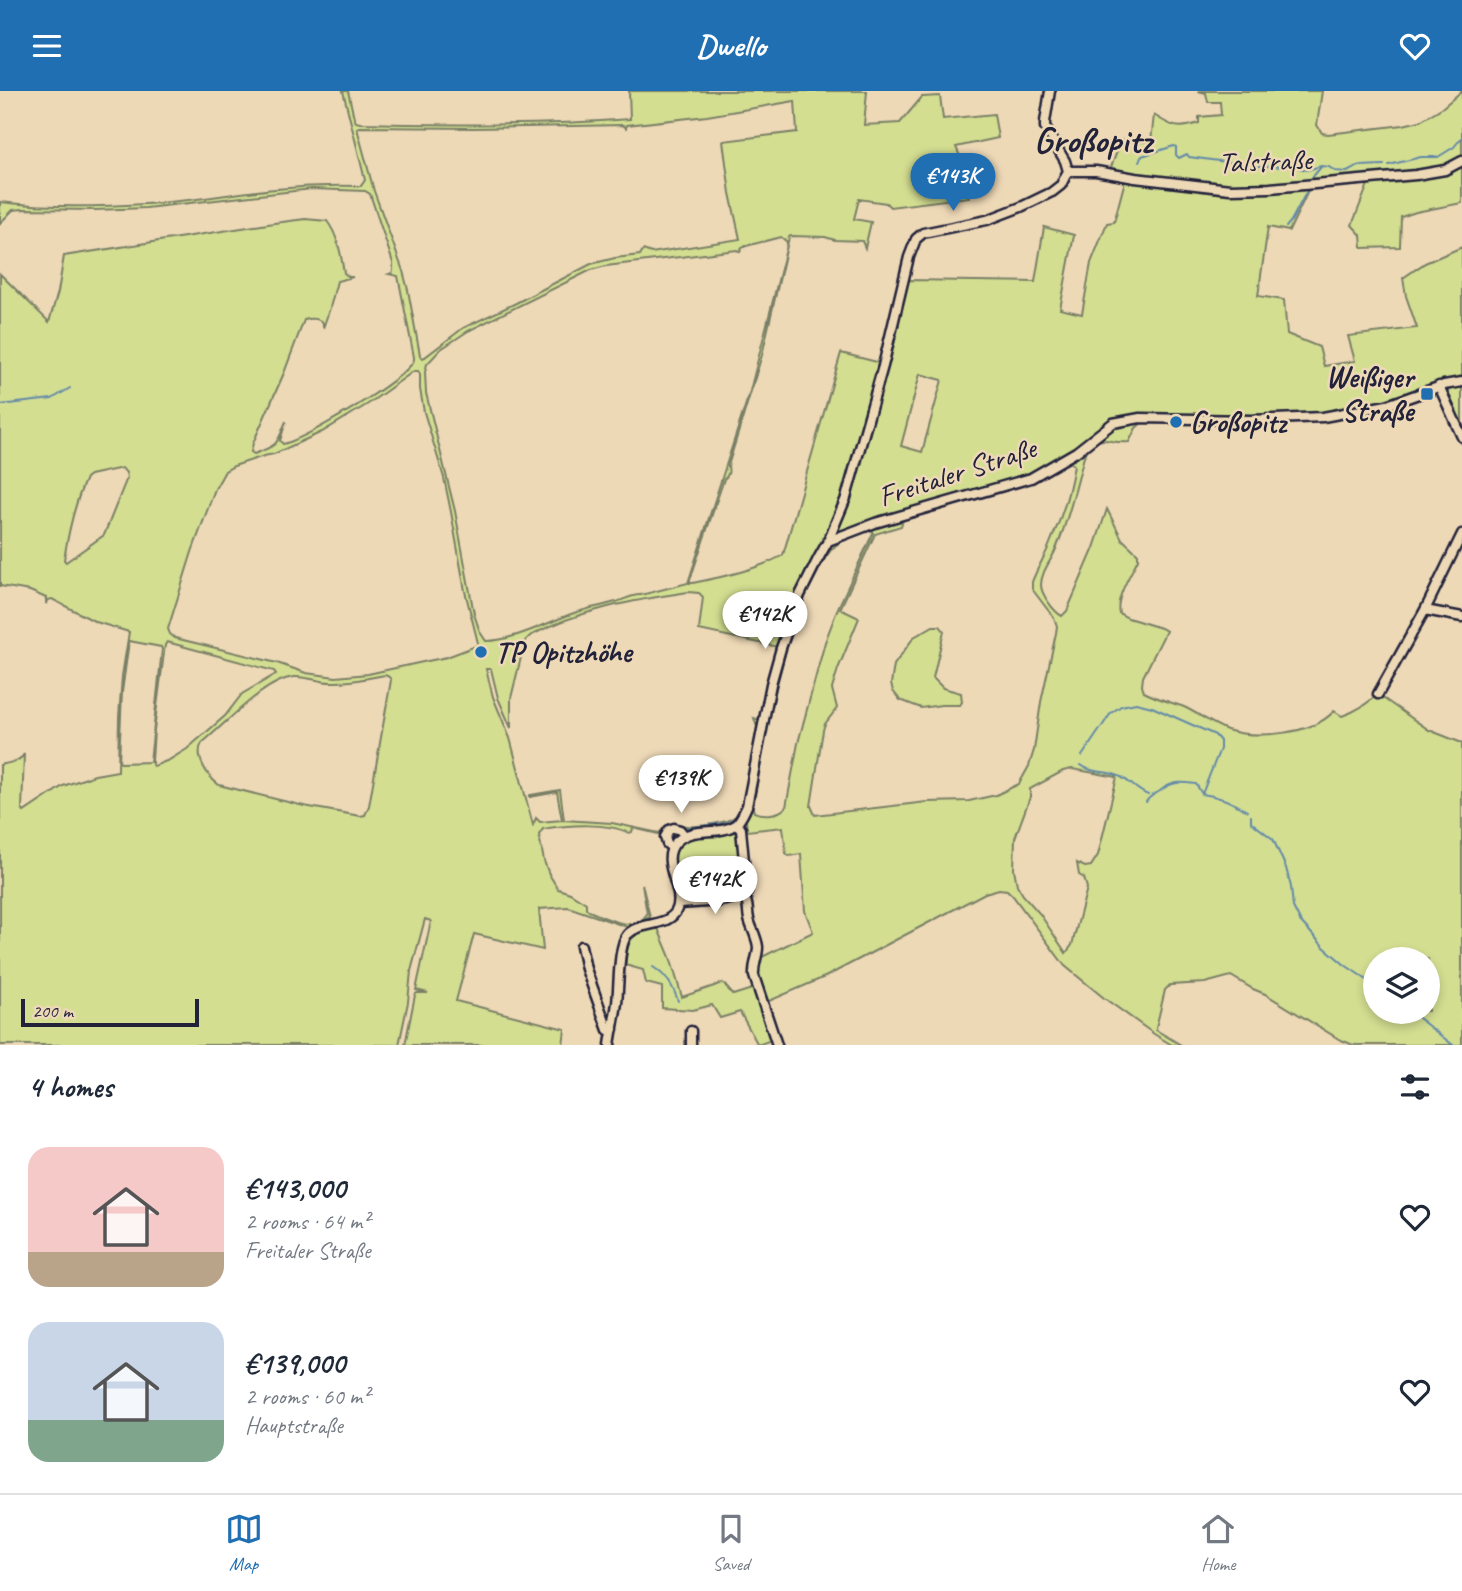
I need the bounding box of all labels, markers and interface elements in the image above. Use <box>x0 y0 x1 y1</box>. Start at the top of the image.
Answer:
text: Dwello <box>696 25 766 66</box>
icon: menu <box>28 27 66 65</box>
icon: heart <box>1396 27 1434 65</box>
district label: Großopitz <box>1034 116 1154 163</box>
street label: Talstraße <box>1217 140 1315 182</box>
pin: €143K <box>904 153 1002 213</box>
text: €143K <box>926 161 980 190</box>
place label: Weißiger Straße <box>1326 358 1416 430</box>
marker: Weißiger Straße <box>1419 386 1435 402</box>
place label: Großopitz <box>1190 403 1288 441</box>
marker: Großopitz <box>1168 414 1184 430</box>
street label: Freitaler Straße <box>873 428 1043 515</box>
pin: €142K <box>716 591 814 651</box>
text: €142K <box>738 599 792 628</box>
place label: TP Opitzhöhe <box>495 633 634 671</box>
marker: TP Opitzhöhe <box>473 644 489 660</box>
pin: €139K <box>632 755 730 815</box>
text: €139K <box>655 763 707 792</box>
pin: €142K <box>666 857 764 916</box>
text: €142K <box>688 864 742 893</box>
map controls <box>1363 947 1440 1024</box>
button: layers <box>1363 947 1440 1024</box>
scale bar <box>21 996 200 1028</box>
text: 200 m <box>32 999 73 1023</box>
text: 4 homes <box>28 1068 113 1106</box>
icon: filters <box>1396 1068 1434 1106</box>
text: €143,000 <box>245 1169 345 1207</box>
icon: home <box>84 1175 168 1259</box>
icon: heart <box>1396 1198 1434 1236</box>
text: 2 rooms · 64 m² <box>245 1207 369 1236</box>
text: Freitaler Straße <box>245 1236 370 1265</box>
text: €139,000 <box>245 1344 345 1382</box>
icon: home <box>84 1350 168 1434</box>
icon: heart <box>1396 1373 1434 1411</box>
text: 2 rooms · 60 m² <box>245 1382 369 1411</box>
text: Hauptstraße <box>245 1411 343 1440</box>
tab: Map <box>225 1510 263 1576</box>
tab: Saved <box>712 1510 750 1576</box>
tab: Home <box>1199 1510 1237 1576</box>

